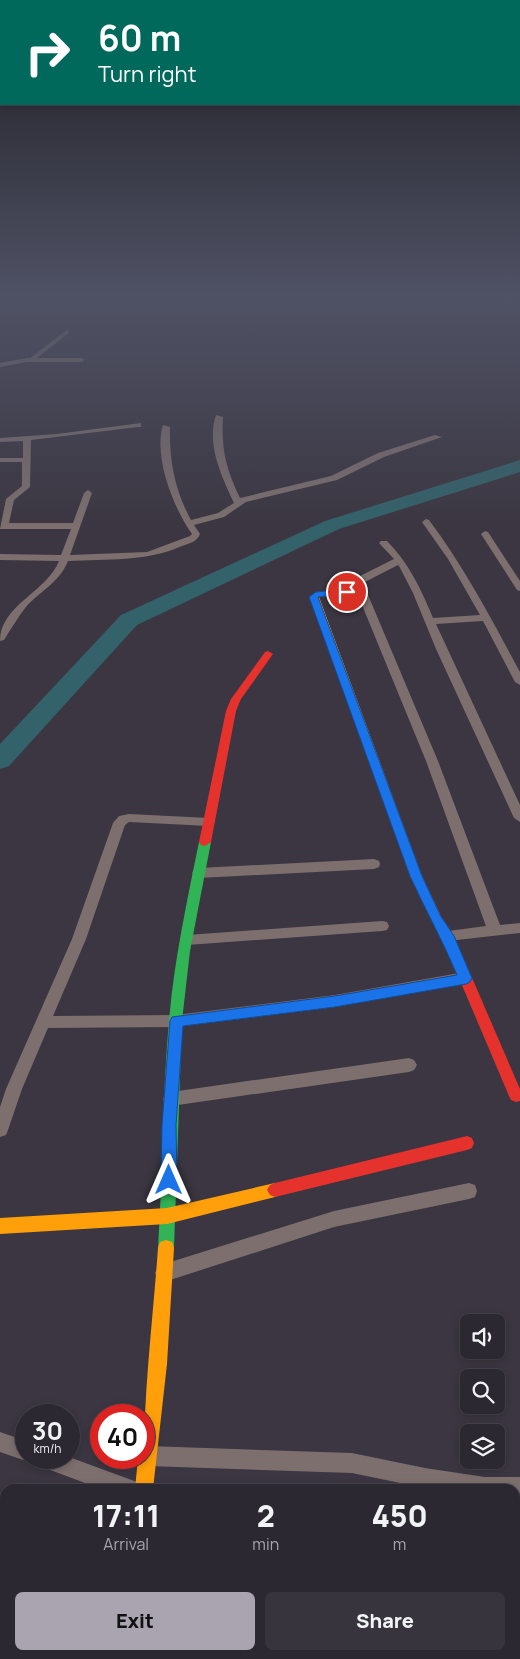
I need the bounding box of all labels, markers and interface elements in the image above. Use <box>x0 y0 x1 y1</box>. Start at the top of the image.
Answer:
text: 60 m <box>98 14 181 62</box>
icon: right <box>15 20 80 85</box>
text: Turn right <box>98 59 196 89</box>
pin <box>326 571 368 613</box>
icon: arrive <box>333 578 361 606</box>
position arrow <box>142 1153 194 1205</box>
map controls <box>460 1314 505 1469</box>
button: sound <box>460 1314 505 1359</box>
button: search <box>460 1369 505 1414</box>
speed limit sign: 40 <box>90 1404 155 1469</box>
text: 30 <box>32 1413 63 1448</box>
button: layers <box>460 1424 505 1469</box>
text: km/h <box>34 1440 61 1457</box>
text: 17:11 <box>92 1495 160 1536</box>
text: 2 <box>257 1495 275 1536</box>
text: 450 <box>371 1495 428 1536</box>
text: Arrival <box>103 1533 149 1555</box>
text: min <box>252 1533 279 1555</box>
text: m <box>393 1533 406 1555</box>
button: Exit <box>15 1592 255 1650</box>
button: Share <box>265 1592 505 1650</box>

